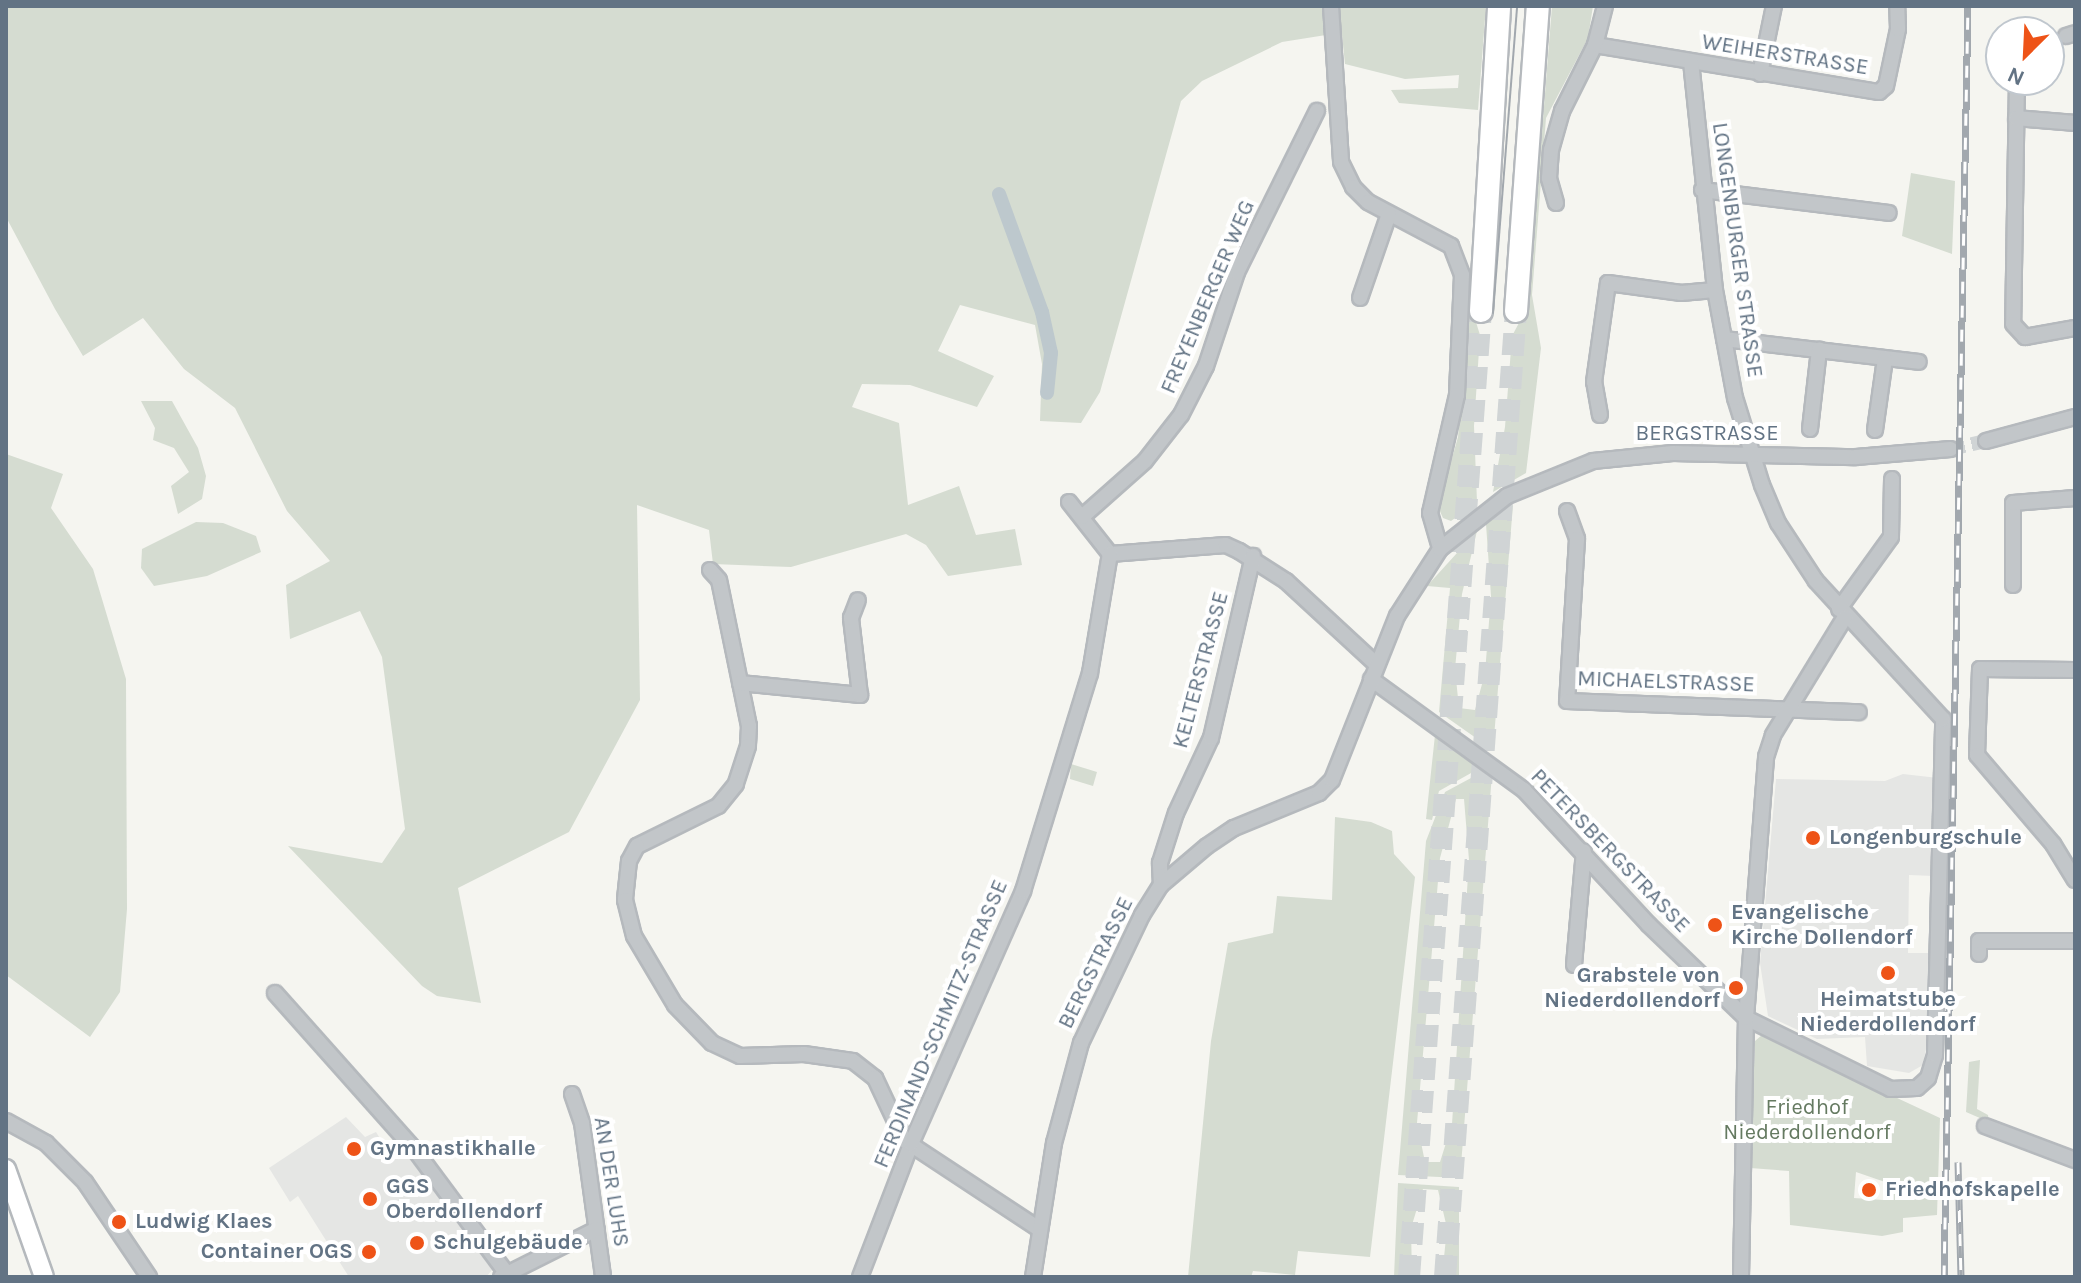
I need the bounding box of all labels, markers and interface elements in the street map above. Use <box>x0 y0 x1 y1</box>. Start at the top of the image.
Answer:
north arrow <box>1985 16 2065 96</box>
street label: WEIHERSTRASSE <box>1700 29 1870 81</box>
text: N <box>2004 61 2029 91</box>
street label: LONGENBURGER STRASSE <box>1706 121 1768 379</box>
street label: FREYENBERGER WEG <box>1155 196 1261 398</box>
street label: BERGSTRASSE <box>1635 421 1779 447</box>
street label: KELTERSTRASSE <box>1167 589 1235 751</box>
street label: MICHAELSTRASSE <box>1577 666 1755 698</box>
street label: PETERSBERGSTRASSE <box>1525 764 1695 938</box>
place label: Longenburgschule <box>1829 825 2022 851</box>
marker: Longenburgschule <box>1804 829 1822 847</box>
street label: FERDINAND-SCHMITZ-STRASSE <box>868 876 1014 1172</box>
street label: BERGSTRASSE <box>1053 893 1139 1033</box>
place label: Evangelische Kirche Dollendorf <box>1731 899 1913 950</box>
marker: Evangelische Kirche Dollendorf <box>1706 916 1724 934</box>
place label: Grabstele von Niederdollendorf <box>1544 962 1720 1014</box>
marker: Heimatstube Niederdollendorf <box>1879 964 1897 982</box>
marker: Grabstele von Niederdollendorf <box>1727 979 1745 997</box>
place label: Heimatstube Niederdollendorf <box>1800 986 1976 1038</box>
park label: Friedhof Niederdollendorf <box>1723 1094 1891 1146</box>
street label: AN DER LUHS <box>588 1115 634 1249</box>
place label: Gymnastikhalle <box>370 1136 536 1162</box>
marker: Gymnastikhalle <box>345 1140 363 1158</box>
place label: GGS Oberdollendorf <box>386 1173 542 1224</box>
place label: Friedhofskapelle <box>1885 1177 2060 1203</box>
marker: Friedhofskapelle <box>1860 1181 1878 1199</box>
marker: GGS Oberdollendorf <box>361 1190 379 1208</box>
place label: Ludwig Klaes <box>135 1209 273 1235</box>
marker: Ludwig Klaes <box>110 1213 128 1231</box>
place label: Schulgebäude <box>433 1230 583 1256</box>
marker: Schulgebäude <box>408 1234 426 1252</box>
place label: Container OGS <box>201 1239 353 1265</box>
marker: Container OGS <box>360 1243 378 1261</box>

